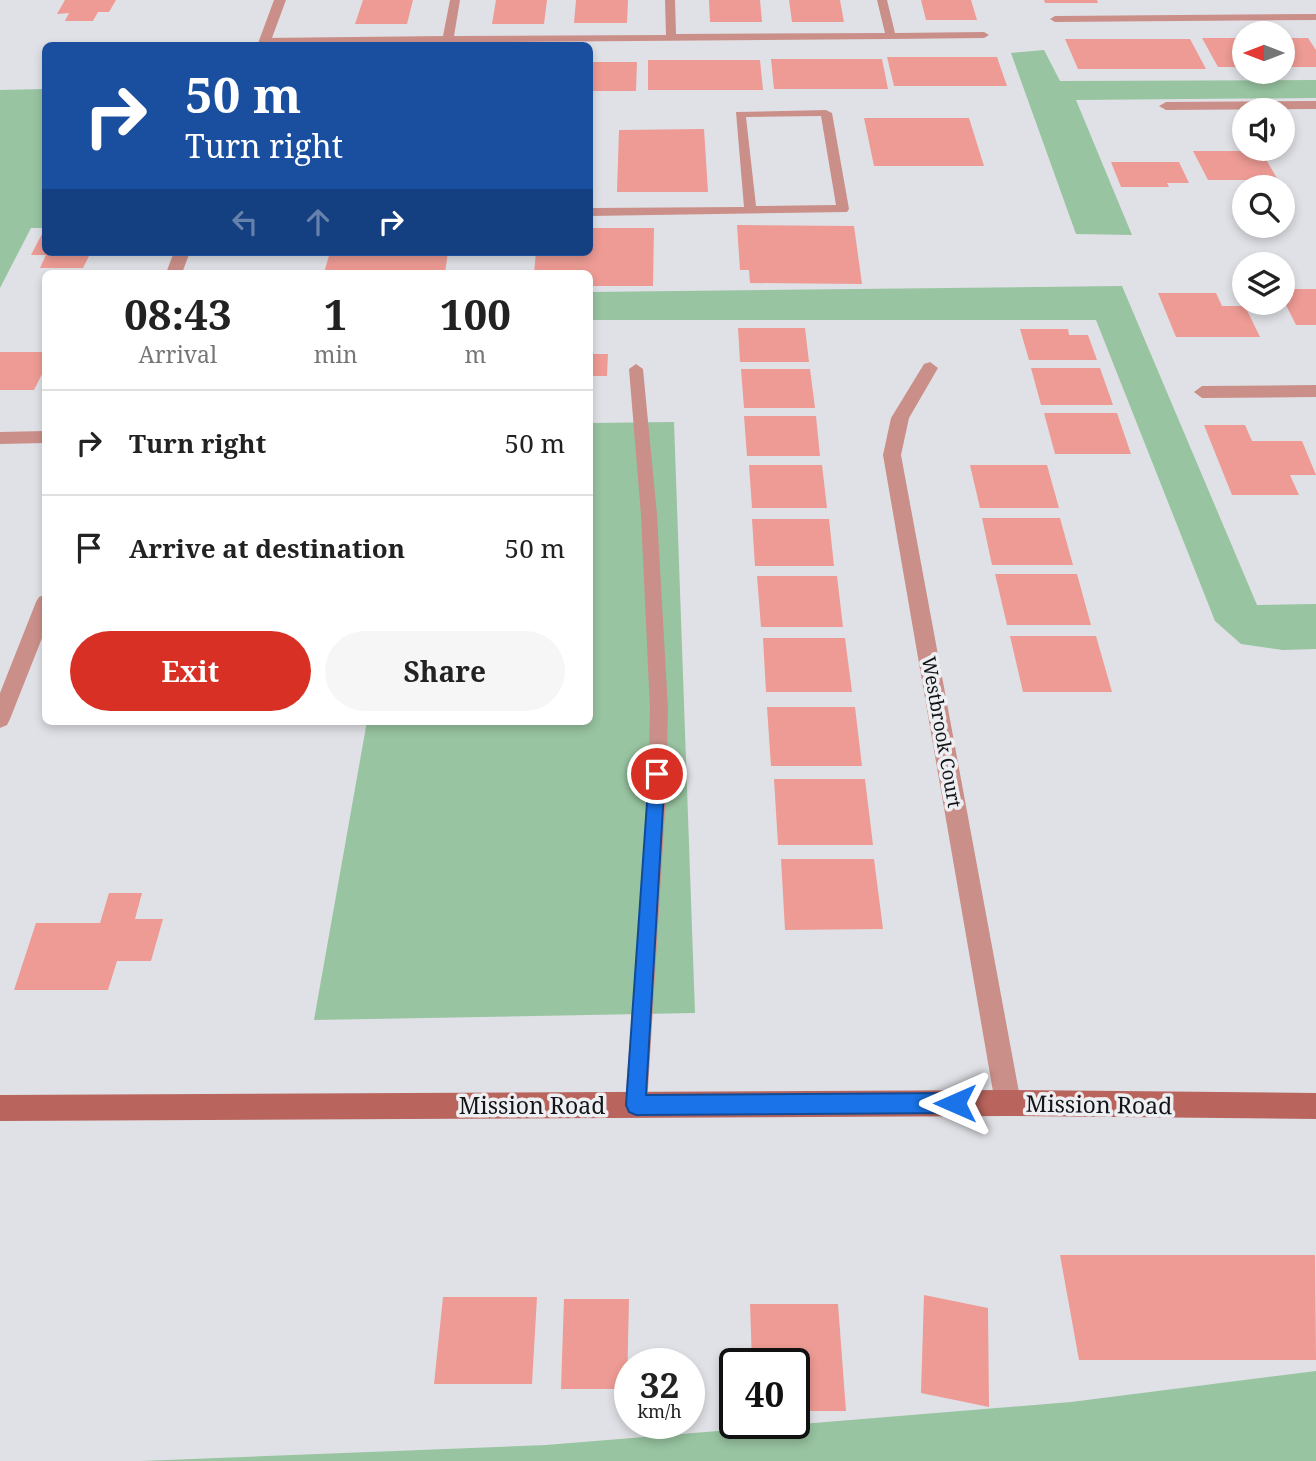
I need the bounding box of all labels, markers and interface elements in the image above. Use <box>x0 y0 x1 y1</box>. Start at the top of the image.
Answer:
north arrow <box>1232 21 1295 84</box>
map controls <box>1232 21 1295 315</box>
text: 50 m <box>185 61 301 127</box>
icon: right <box>70 70 161 161</box>
button: sound <box>1232 98 1295 161</box>
text: Turn right <box>185 124 343 167</box>
button: search <box>1232 175 1295 238</box>
icon: left <box>226 203 264 241</box>
icon: ahead <box>299 203 337 241</box>
icon: right <box>372 203 410 241</box>
button: layers <box>1232 252 1295 315</box>
text: 08:43 <box>124 285 232 342</box>
text: 1 <box>324 285 348 342</box>
text: 100 <box>440 285 511 342</box>
text: Arrival <box>139 338 217 370</box>
text: min <box>314 338 358 370</box>
text: m <box>464 338 486 370</box>
icon: right <box>70 424 108 462</box>
text: Turn right <box>129 425 266 461</box>
text: 50 m <box>505 425 565 461</box>
icon: arrive <box>70 529 108 567</box>
text: Arrive at destination <box>129 530 405 566</box>
text: 50 m <box>505 530 565 566</box>
button: Exit <box>70 631 311 711</box>
button: Share <box>325 631 565 711</box>
street label: Westbrook Court <box>916 654 968 810</box>
pin <box>627 744 687 804</box>
icon: arrive <box>638 755 676 793</box>
position arrow <box>918 1066 992 1140</box>
street label: Mission Road <box>1025 1087 1173 1121</box>
street label: Mission Road <box>459 1089 605 1121</box>
speed limit sign: 40 <box>719 1348 810 1439</box>
text: 32 <box>640 1361 679 1408</box>
text: km/h <box>637 1399 682 1423</box>

